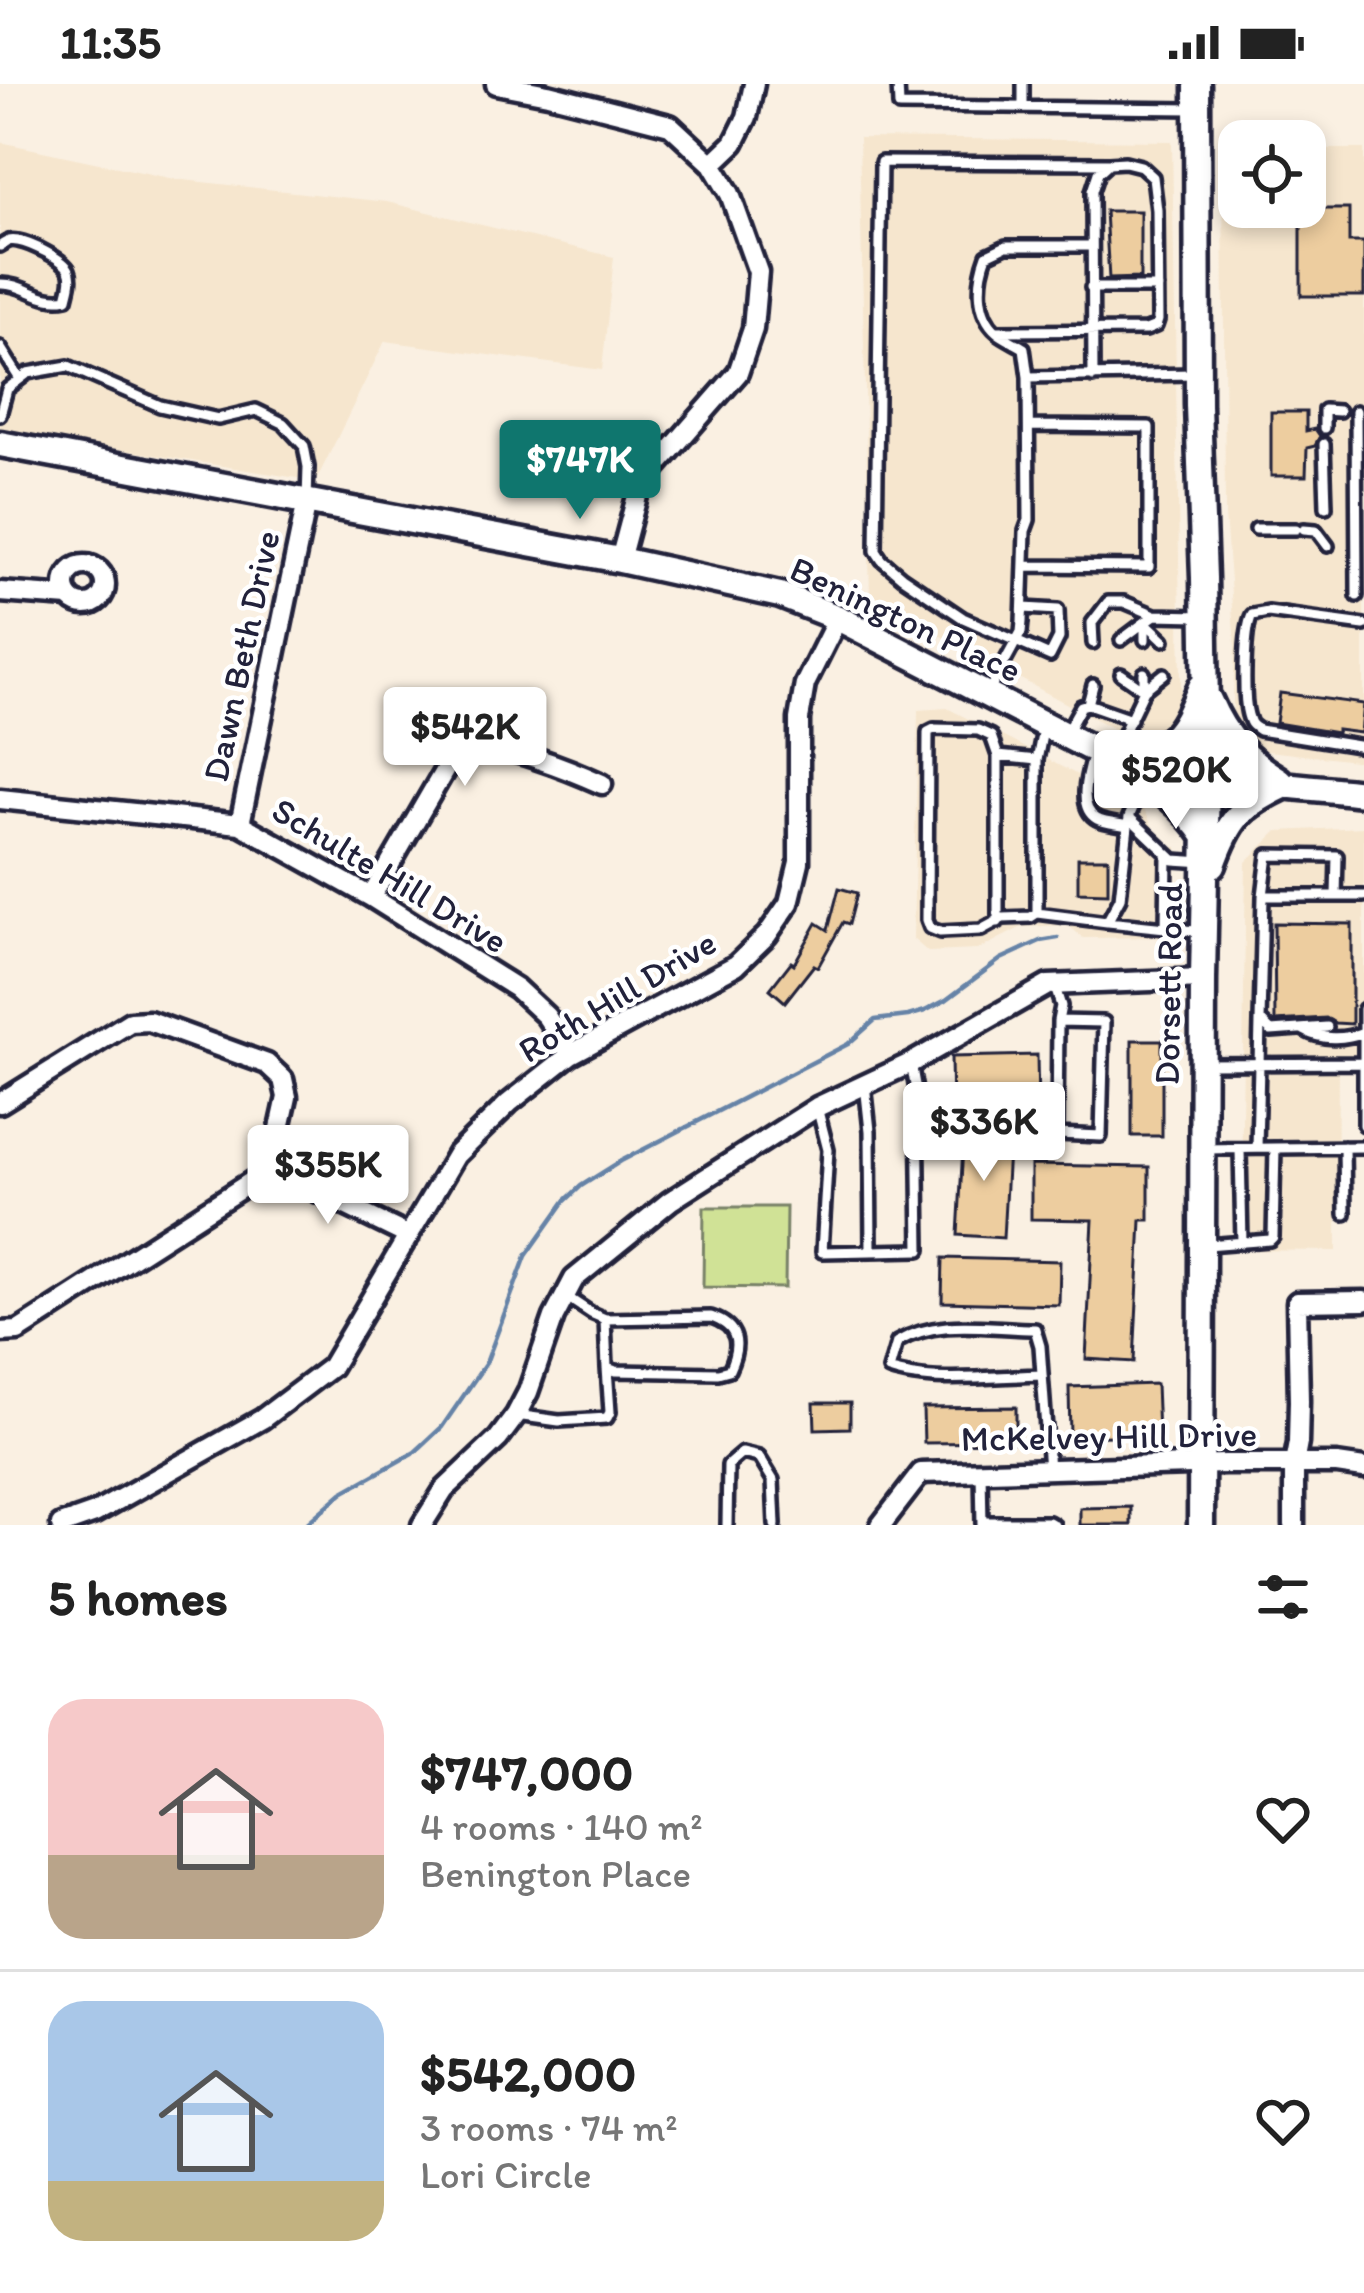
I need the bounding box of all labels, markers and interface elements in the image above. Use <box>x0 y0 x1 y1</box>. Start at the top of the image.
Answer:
text: 11:35 <box>60 15 161 69</box>
map controls <box>1218 120 1326 228</box>
button: locate <box>1218 120 1326 228</box>
pin: $747K <box>496 420 664 522</box>
text: $747K <box>527 435 633 482</box>
street label: Dawn Beth Drive <box>193 527 289 785</box>
street label: Benington Place <box>784 547 1028 691</box>
pin: $542K <box>381 687 549 789</box>
text: $542K <box>410 702 520 749</box>
pin: $520K <box>1092 730 1260 832</box>
text: $520K <box>1121 745 1231 792</box>
street label: Schulte Hill Drive <box>265 788 515 962</box>
street label: Dorsett Road <box>1145 882 1191 1085</box>
street label: Roth Hill Drive <box>510 920 724 1072</box>
pin: $336K <box>900 1082 1068 1184</box>
text: $336K <box>930 1097 1038 1144</box>
pin: $355K <box>244 1125 412 1227</box>
text: $355K <box>275 1140 381 1187</box>
street label: McKelvey Hill Drive <box>960 1412 1258 1460</box>
icon: filters <box>1250 1564 1316 1630</box>
text: 5 homes <box>48 1567 228 1628</box>
text: $747,000 <box>420 1742 633 1803</box>
icon: home <box>144 1747 288 1891</box>
icon: heart <box>1250 1786 1316 1852</box>
text: 4 rooms · 140 m² <box>420 1803 703 1850</box>
text: Benington Place <box>420 1850 691 1897</box>
text: $542,000 <box>420 2043 636 2104</box>
icon: home <box>144 2049 288 2193</box>
icon: heart <box>1250 2088 1316 2154</box>
text: 3 rooms · 74 m² <box>420 2104 678 2151</box>
text: Lori Circle <box>420 2151 592 2198</box>

